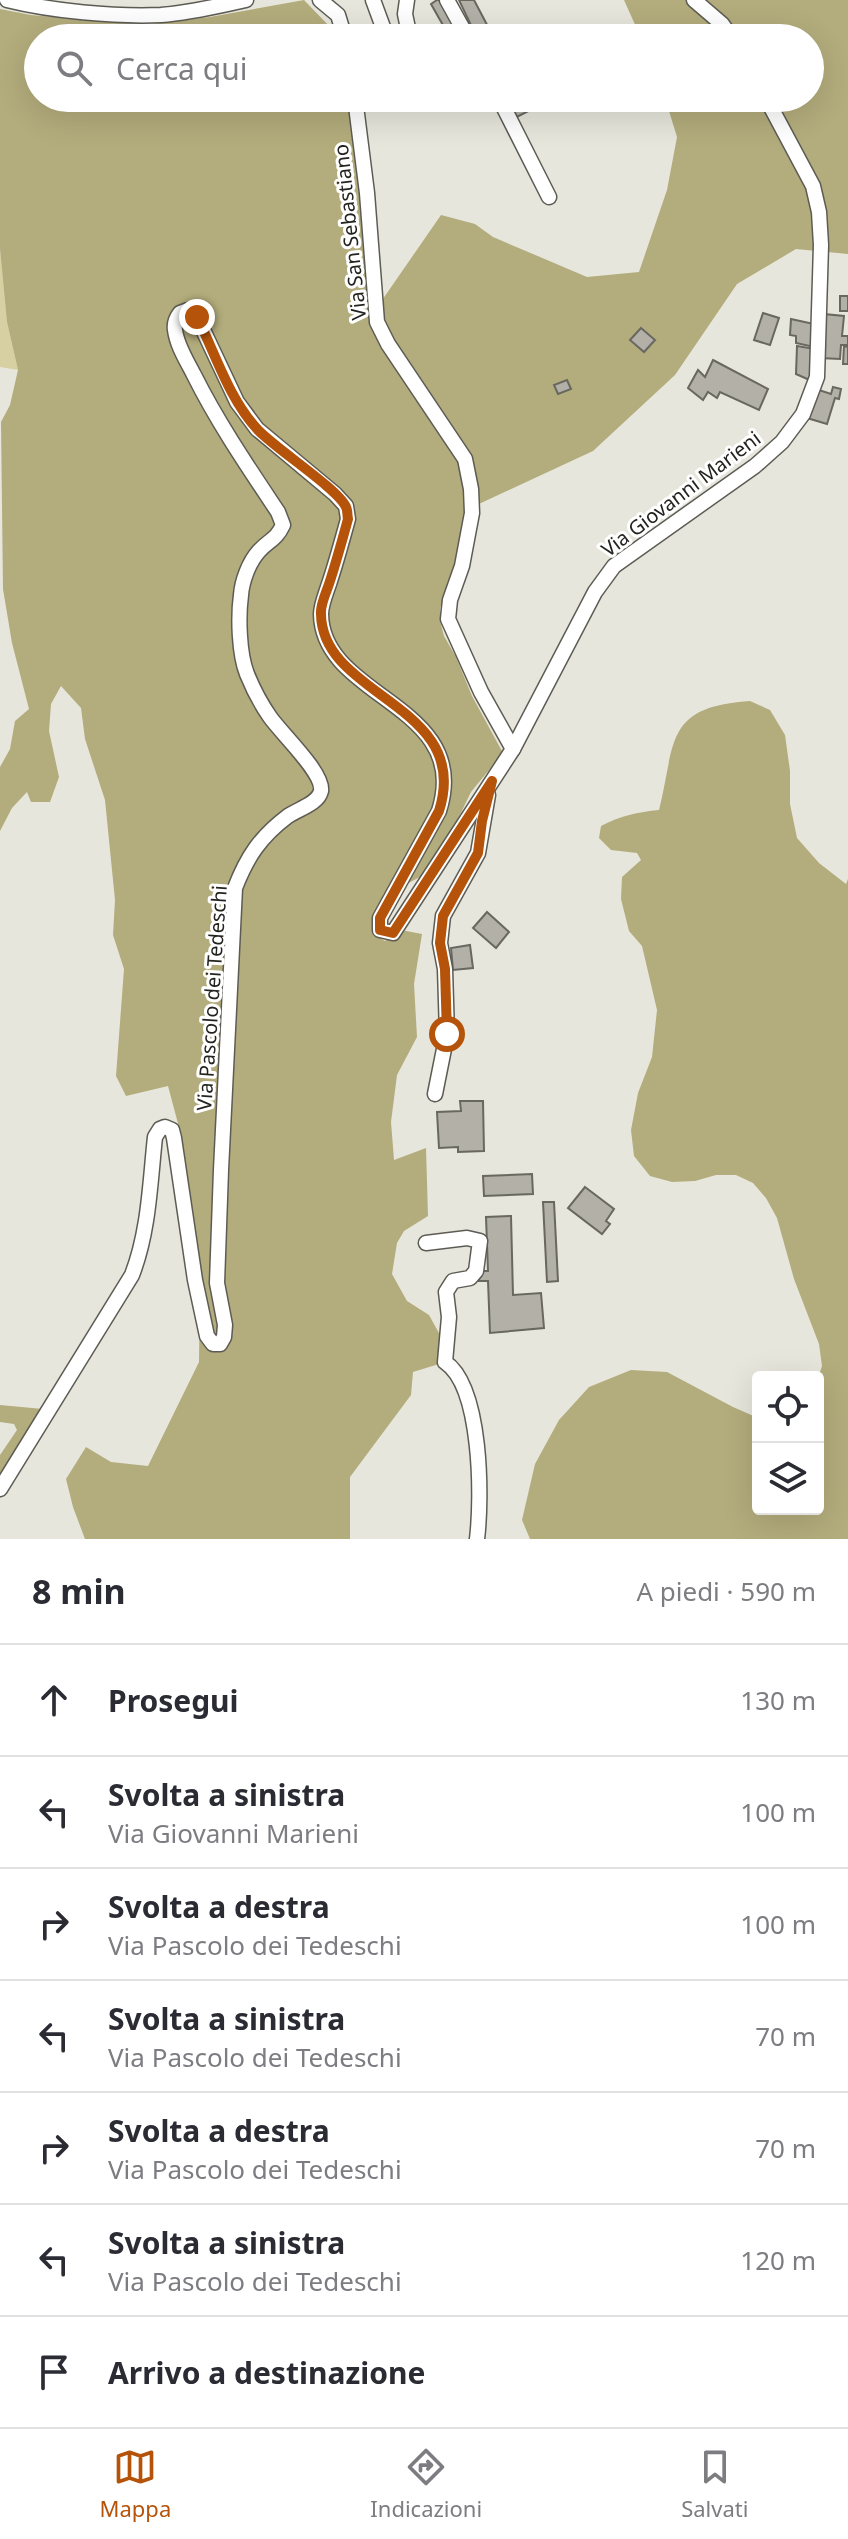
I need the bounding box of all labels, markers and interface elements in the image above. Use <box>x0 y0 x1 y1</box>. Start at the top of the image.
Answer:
search box <box>24 24 824 112</box>
icon: search <box>52 46 96 90</box>
text: Cerca qui <box>116 48 247 89</box>
street label: Via San Sebastiano <box>327 143 372 321</box>
route end <box>179 299 215 335</box>
street label: Via Giovanni Marieni <box>595 425 766 562</box>
street label: Via Pascolo dei Tedeschi <box>190 884 233 1112</box>
route start <box>429 1016 465 1052</box>
map controls <box>752 1371 824 1515</box>
button: locate <box>752 1371 824 1443</box>
button: layers <box>752 1443 824 1515</box>
text: 8 min <box>32 1568 126 1614</box>
text: A piedi · 590 m <box>636 1573 816 1609</box>
icon: ahead <box>32 1678 76 1722</box>
text: Prosegui <box>108 1680 239 1721</box>
text: 130 m <box>740 1682 816 1718</box>
text: Svolta a sinistra <box>108 1774 345 1815</box>
icon: left <box>32 1790 76 1834</box>
text: 100 m <box>740 1794 816 1830</box>
text: Via Giovanni Marieni <box>108 1815 359 1851</box>
text: Svolta a destra <box>108 1886 330 1927</box>
icon: right <box>32 1902 76 1946</box>
text: 100 m <box>740 1906 816 1942</box>
text: Via Pascolo dei Tedeschi <box>108 1927 402 1963</box>
text: Svolta a sinistra <box>108 1998 345 2039</box>
icon: left <box>32 2014 76 2058</box>
text: 70 m <box>755 2018 816 2054</box>
text: Via Pascolo dei Tedeschi <box>108 2039 402 2075</box>
text: Svolta a destra <box>108 2110 330 2151</box>
icon: right <box>32 2126 76 2170</box>
text: 70 m <box>755 2130 816 2166</box>
text: Via Pascolo dei Tedeschi <box>108 2151 402 2187</box>
text: Svolta a sinistra <box>108 2222 345 2263</box>
icon: left <box>32 2238 76 2282</box>
text: 120 m <box>740 2242 816 2278</box>
text: Via Pascolo dei Tedeschi <box>108 2263 402 2299</box>
icon: arrive <box>32 2350 76 2394</box>
text: Arrivo a destinazione <box>108 2352 425 2393</box>
tab: Mappa <box>100 2445 171 2523</box>
tab: Indicazioni <box>370 2445 482 2523</box>
tab: Salvati <box>681 2445 748 2523</box>

